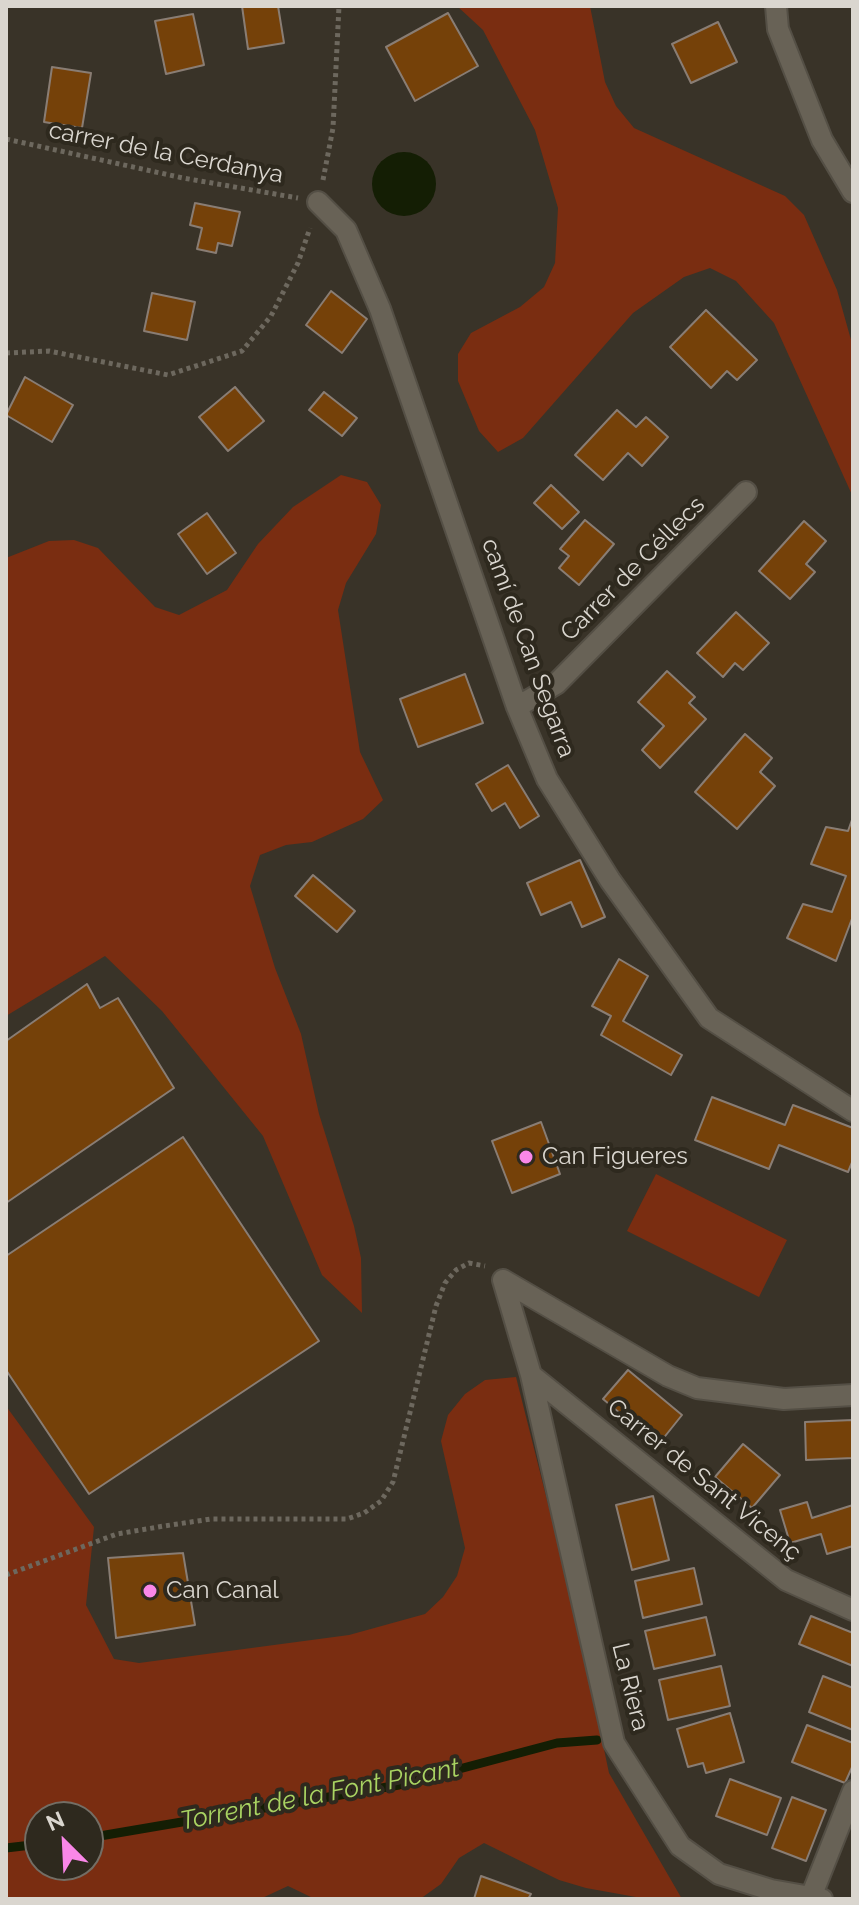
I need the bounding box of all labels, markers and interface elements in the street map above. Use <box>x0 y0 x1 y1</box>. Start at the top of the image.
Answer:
street label: carrer de la Cerdanya <box>46 116 286 190</box>
street label: Carrer de Céllecs <box>555 491 711 647</box>
street label: camí de Can Segarra <box>475 535 581 761</box>
place label: Can Figueres <box>542 1143 688 1171</box>
marker: Can Figueres <box>517 1148 535 1166</box>
street label: Carrer de Sant Vicenç <box>601 1393 807 1567</box>
place label: Can Canal <box>166 1577 279 1605</box>
marker: Can Canal <box>141 1582 159 1600</box>
street label: La Riera <box>605 1640 655 1734</box>
water label: Torrent de la Font Picant <box>178 1753 462 1837</box>
north arrow <box>24 1801 104 1881</box>
text: N <box>42 1806 68 1836</box>

